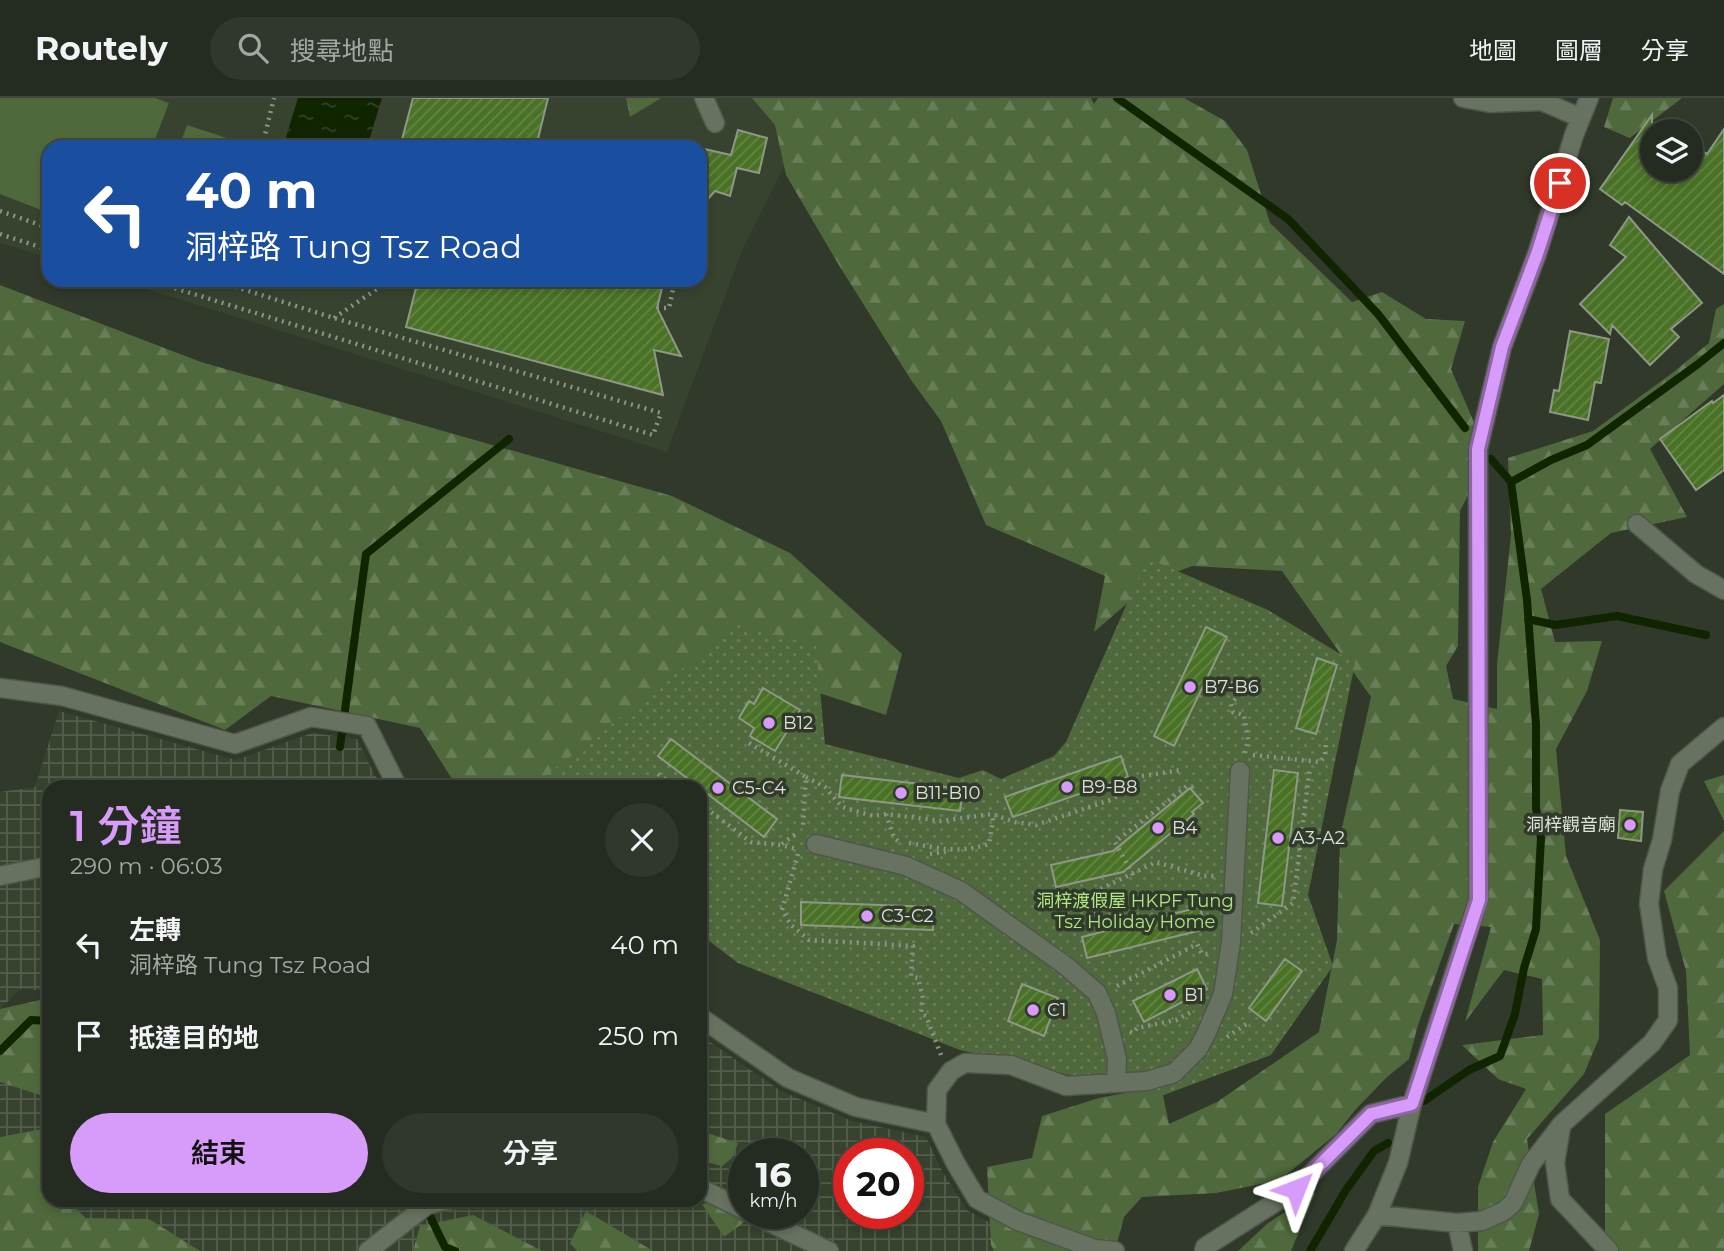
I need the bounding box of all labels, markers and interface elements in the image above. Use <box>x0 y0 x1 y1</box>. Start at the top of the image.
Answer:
search box <box>210 17 700 80</box>
text: Routely <box>35 28 168 68</box>
icon: search <box>234 29 272 67</box>
text: 搜尋地點 <box>290 35 394 67</box>
text: 地圖 <box>1469 36 1517 65</box>
text: 圖層 <box>1555 36 1603 65</box>
text: 分享 <box>1641 36 1689 65</box>
map controls <box>1640 119 1703 182</box>
button: layers <box>1640 119 1703 182</box>
pin <box>1530 153 1590 213</box>
text: 40 m <box>185 161 317 220</box>
icon: arrive <box>1541 164 1579 202</box>
icon: left <box>70 168 161 259</box>
text: 洞梓路 Tung Tsz Road <box>185 227 522 266</box>
place label: B7-B6 <box>1204 676 1259 698</box>
marker: B7-B6 <box>1182 679 1198 695</box>
place label: B12 <box>783 712 813 734</box>
marker: B12 <box>761 715 777 731</box>
place label: B9-B8 <box>1081 776 1138 798</box>
place label: C5-C4 <box>732 777 786 799</box>
marker: B9-B8 <box>1059 779 1075 795</box>
marker: C5-C4 <box>710 780 726 796</box>
place label: B11-B10 <box>915 782 980 804</box>
marker: B11-B10 <box>893 785 909 801</box>
text: 1 分鐘 <box>70 800 182 852</box>
button: close <box>605 803 679 877</box>
place label: 洞梓觀音廟 <box>1526 814 1616 836</box>
place label: B4 <box>1172 817 1198 839</box>
marker: 洞梓觀音廟 <box>1622 817 1638 833</box>
marker: B4 <box>1150 820 1166 836</box>
place label: A3-A2 <box>1292 827 1345 849</box>
marker: A3-A2 <box>1270 830 1286 846</box>
text: 290 m · 06:03 <box>70 852 223 880</box>
park label: 洞梓渡假屋 HKPF Tung Tsz Holiday Home <box>1036 890 1234 933</box>
place label: C3-C2 <box>881 905 934 927</box>
marker: C3-C2 <box>859 908 875 924</box>
text: 左轉 <box>129 914 181 946</box>
icon: left <box>70 926 108 964</box>
text: 40 m <box>610 929 679 961</box>
text: 洞梓路 Tung Tsz Road <box>129 951 371 979</box>
place label: B1 <box>1184 984 1204 1006</box>
marker: B1 <box>1162 987 1178 1003</box>
place label: C1 <box>1047 999 1066 1021</box>
marker: C1 <box>1025 1002 1041 1018</box>
icon: arrive <box>70 1017 108 1055</box>
text: 250 m <box>598 1020 679 1052</box>
text: 抵達目的地 <box>129 1022 259 1054</box>
button: 結束 <box>70 1113 368 1193</box>
button: 分享 <box>382 1113 679 1193</box>
speed limit sign: 20 <box>833 1138 924 1229</box>
position arrow <box>1259 1152 1333 1226</box>
text: 16 <box>755 1153 792 1196</box>
text: km/h <box>749 1190 798 1212</box>

